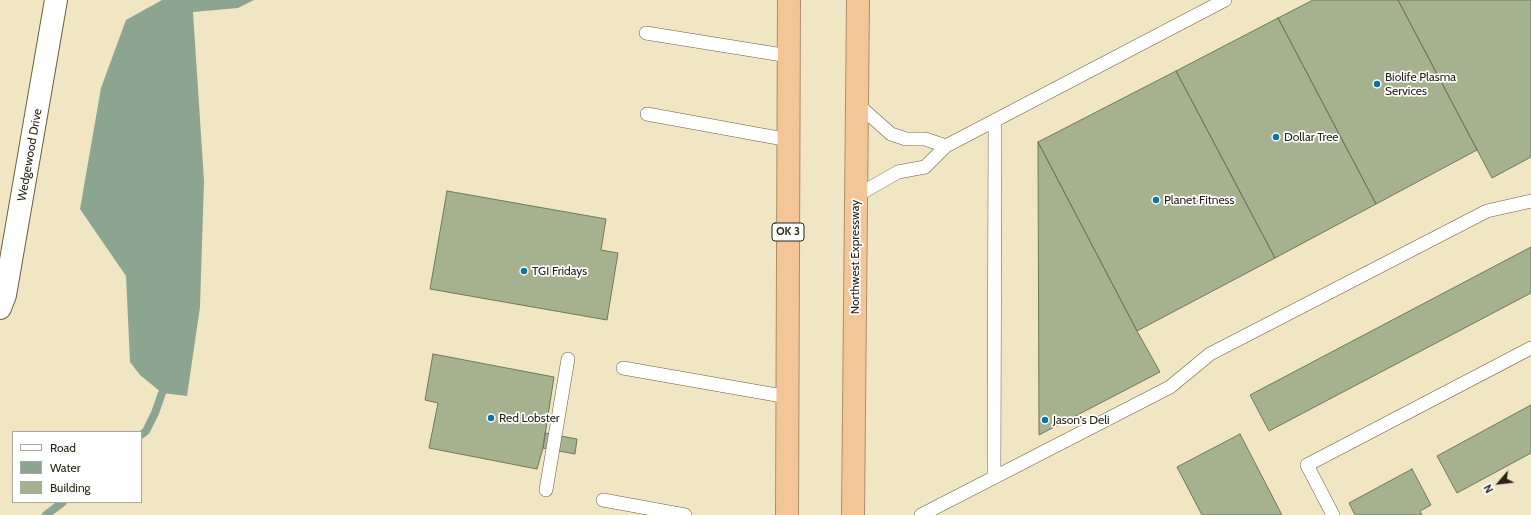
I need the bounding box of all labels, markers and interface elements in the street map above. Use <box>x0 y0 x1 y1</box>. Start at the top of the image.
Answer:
place label: Biolife Plasma Services <box>1385 70 1456 98</box>
marker: Biolife Plasma Services <box>1372 79 1382 89</box>
street label: Wedgewood Drive <box>15 108 45 202</box>
place label: Dollar Tree <box>1284 130 1338 144</box>
marker: Dollar Tree <box>1271 132 1281 142</box>
place label: Planet Fitness <box>1164 193 1235 207</box>
marker: Planet Fitness <box>1151 195 1161 205</box>
street label: Northwest Expressway <box>848 200 862 314</box>
road number: OK 3 <box>772 223 804 241</box>
place label: TGI Fridays <box>532 264 587 278</box>
marker: TGI Fridays <box>519 266 529 276</box>
place label: Red Lobster <box>499 411 560 425</box>
marker: Red Lobster <box>486 413 496 423</box>
place label: Jason's Deli <box>1053 413 1110 427</box>
marker: Jason's Deli <box>1040 415 1050 425</box>
legend <box>12 431 142 503</box>
text: Road <box>50 440 76 455</box>
text: Water <box>50 460 80 475</box>
north arrow <box>1479 463 1519 503</box>
text: Building <box>50 480 91 495</box>
text: N <box>1480 482 1496 495</box>

